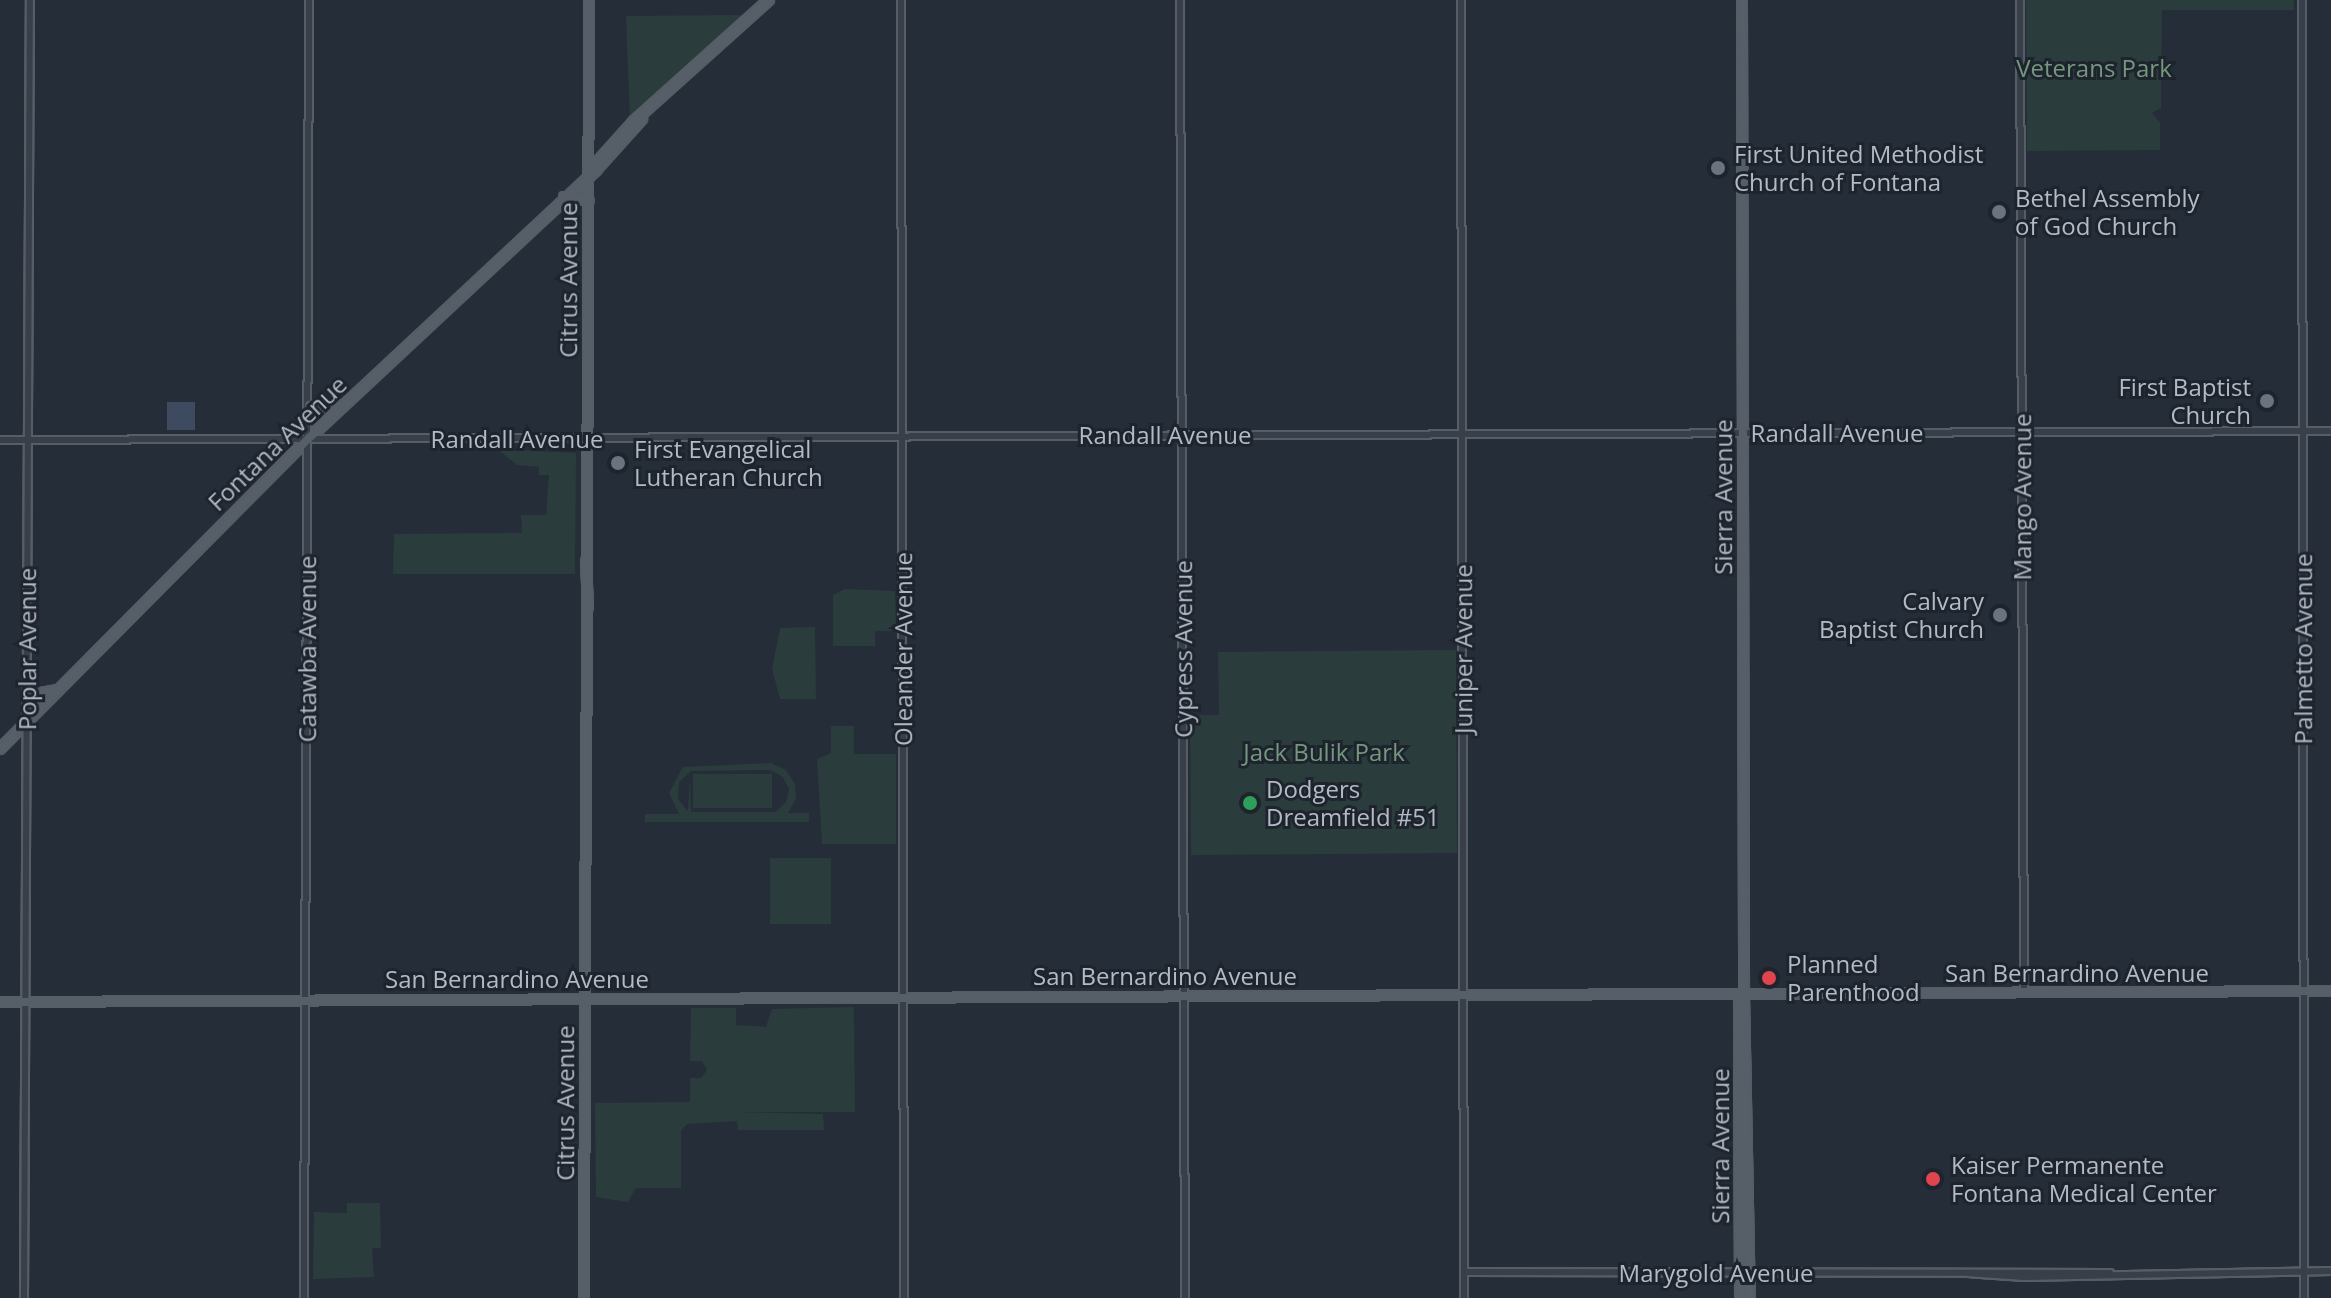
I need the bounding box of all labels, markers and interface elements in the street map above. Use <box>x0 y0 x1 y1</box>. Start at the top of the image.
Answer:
park label: Veterans Park <box>2016 54 2172 82</box>
place label: First United Methodist Church of Fontana <box>1734 140 1983 196</box>
marker: First United Methodist Church of Fontana <box>1709 159 1727 177</box>
place label: Bethel Assembly of God Church <box>2015 184 2200 240</box>
street label: Citrus Avenue <box>554 202 582 358</box>
marker: Bethel Assembly of God Church <box>1990 203 2008 221</box>
street label: Fontana Avenue <box>202 370 352 516</box>
place label: First Baptist Church <box>2118 373 2251 429</box>
marker: First Baptist Church <box>2258 392 2276 410</box>
street label: Mango Avenue <box>2008 414 2036 580</box>
street label: Sierra Avenue <box>1709 419 1737 575</box>
street label: Randall Avenue <box>1751 419 1923 447</box>
street label: Randall Avenue <box>1079 421 1251 449</box>
street label: Randall Avenue <box>431 425 603 453</box>
place label: First Evangelical Lutheran Church <box>634 435 823 491</box>
marker: First Evangelical Lutheran Church <box>609 454 627 472</box>
street label: Oleander Avenue <box>889 552 917 746</box>
street label: Palmetto Avenue <box>2289 554 2317 744</box>
street label: Catawba Avenue <box>293 556 321 742</box>
street label: Cypress Avenue <box>1169 560 1197 738</box>
street label: Juniper Avenue <box>1449 564 1477 734</box>
street label: Poplar Avenue <box>13 568 41 730</box>
place label: Calvary Baptist Church <box>1819 587 1984 643</box>
marker: Calvary Baptist Church <box>1991 606 2009 624</box>
park label: Jack Bulik Park <box>1243 738 1405 766</box>
place label: Dodgers Dreamfield #51 <box>1266 775 1440 831</box>
marker: Dodgers Dreamfield #51 <box>1241 794 1259 812</box>
place label: Planned Parenthood <box>1787 950 1920 1006</box>
street label: San Bernardino Avenue <box>1945 959 2209 987</box>
street label: San Bernardino Avenue <box>1033 962 1297 990</box>
street label: San Bernardino Avenue <box>385 965 649 993</box>
marker: Planned Parenthood <box>1758 967 1780 989</box>
street label: Citrus Avenue <box>551 1025 579 1181</box>
street label: Sierra Avenue <box>1706 1068 1734 1224</box>
place label: Kaiser Permanente Fontana Medical Center <box>1951 1151 2217 1207</box>
marker: Kaiser Permanente Fontana Medical Center <box>1922 1168 1944 1190</box>
street label: Marygold Avenue <box>1619 1259 1813 1287</box>

